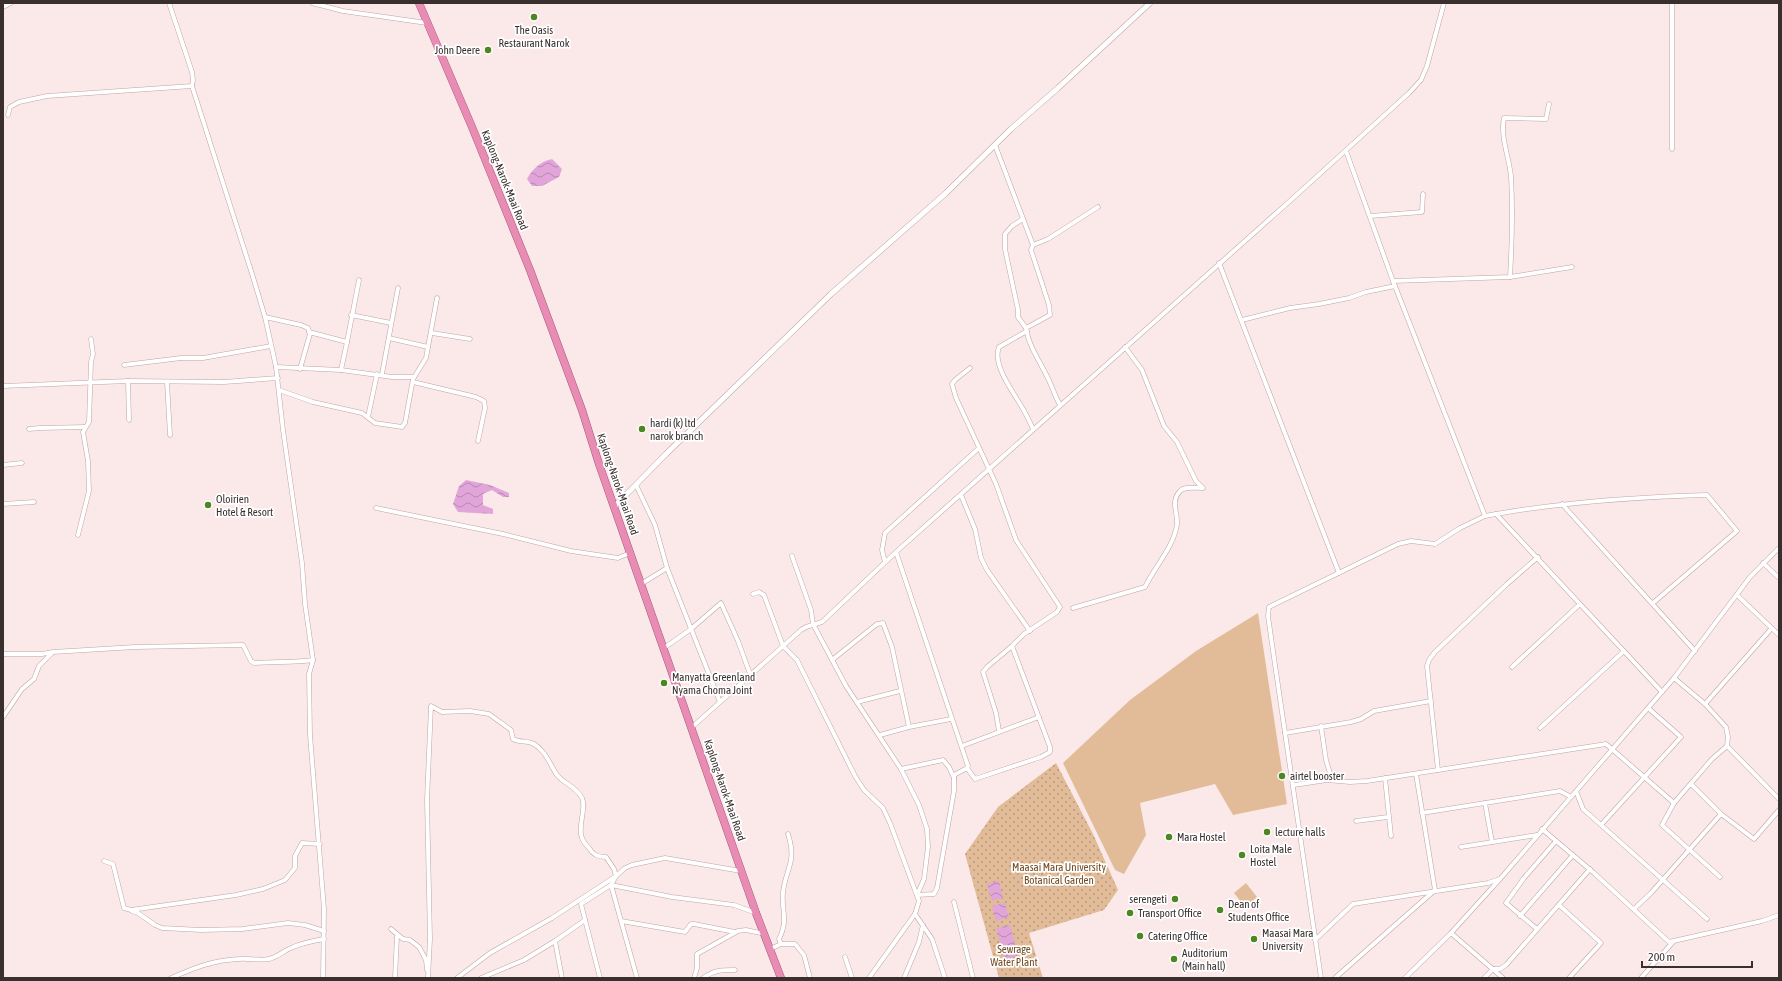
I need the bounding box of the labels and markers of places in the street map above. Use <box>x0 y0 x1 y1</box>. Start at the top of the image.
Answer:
marker: The Oasis Restaurant Narok <box>529 12 539 22</box>
place label: The Oasis Restaurant Narok <box>499 24 570 49</box>
place label: John Deere <box>435 44 480 56</box>
marker: John Deere <box>483 45 493 55</box>
place label: hardi (k) ltd narok branch <box>650 417 703 442</box>
marker: hardi (k) ltd narok branch <box>637 424 647 434</box>
place label: Oloirien Hotel & Resort <box>216 493 273 518</box>
marker: Oloirien Hotel & Resort <box>203 500 213 510</box>
place label: Manyatta Greenland Nyama Choma Joint <box>672 671 755 696</box>
marker: Manyatta Greenland Nyama Choma Joint <box>659 678 669 688</box>
place label: airtel booster <box>1290 770 1345 782</box>
marker: airtel booster <box>1277 771 1287 781</box>
place label: lecture halls <box>1275 826 1325 838</box>
marker: lecture halls <box>1262 827 1272 837</box>
place label: Mara Hostel <box>1177 831 1226 843</box>
marker: Mara Hostel <box>1164 832 1174 842</box>
place label: Loita Male Hostel <box>1250 843 1292 868</box>
marker: Loita Male Hostel <box>1237 850 1247 860</box>
place label: serengeti <box>1129 893 1167 905</box>
marker: serengeti <box>1170 894 1180 904</box>
place label: Dean of Students Office <box>1228 898 1289 923</box>
marker: Dean of Students Office <box>1215 905 1225 915</box>
place label: Transport Office <box>1138 907 1202 919</box>
marker: Transport Office <box>1125 908 1135 918</box>
place label: Maasai Mara University <box>1262 927 1313 952</box>
place label: Catering Office <box>1148 930 1207 942</box>
marker: Catering Office <box>1135 931 1145 941</box>
marker: Maasai Mara University <box>1249 934 1259 944</box>
place label: Auditorium (Main hall) <box>1182 947 1228 972</box>
marker: Auditorium (Main hall) <box>1169 954 1179 964</box>

